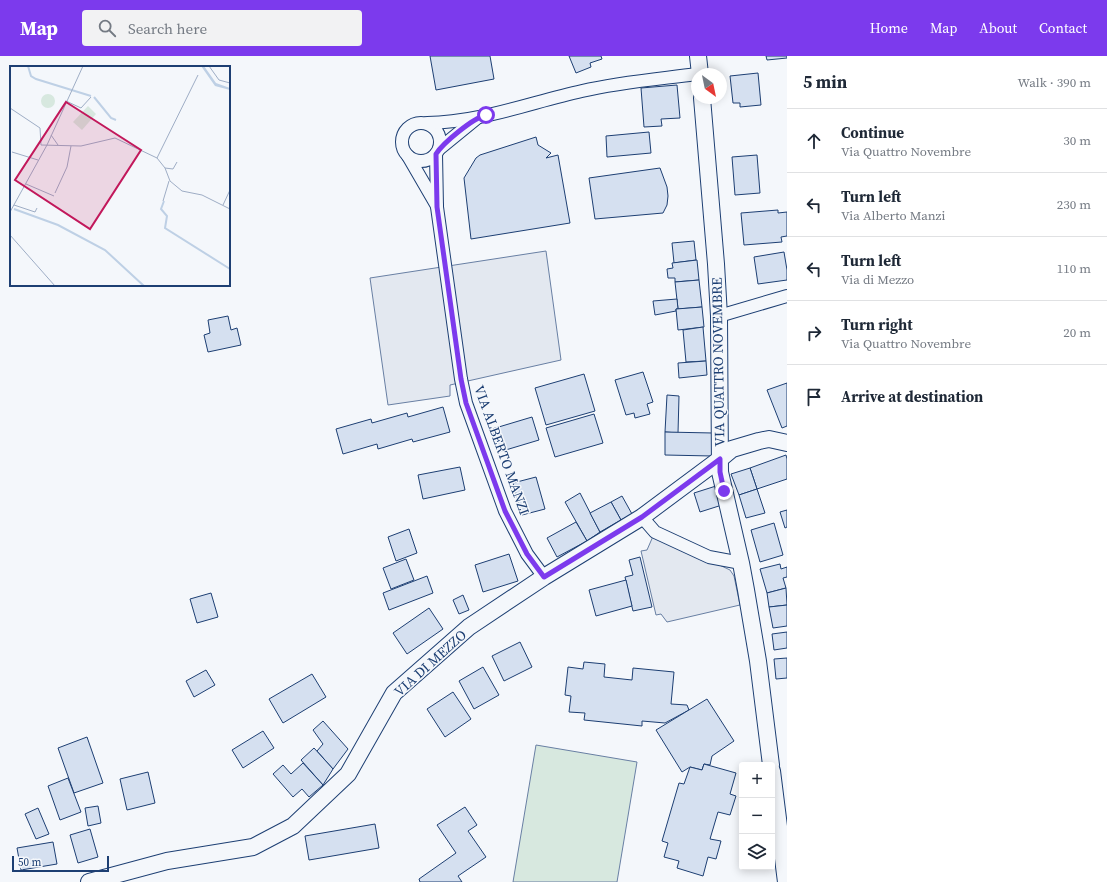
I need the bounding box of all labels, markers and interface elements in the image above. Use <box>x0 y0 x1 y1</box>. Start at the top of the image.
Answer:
search box <box>82 10 362 46</box>
text: Map <box>20 15 58 41</box>
icon: search <box>96 17 118 39</box>
text: Search here <box>128 18 207 39</box>
text: Home <box>870 18 908 38</box>
text: Map <box>930 18 957 38</box>
text: About <box>979 18 1017 38</box>
text: Contact <box>1039 18 1087 38</box>
inset map <box>10 66 230 286</box>
north arrow <box>691 68 727 104</box>
text: 5 min <box>803 70 847 94</box>
text: Walk · 390 m <box>1018 74 1091 91</box>
route start <box>477 106 495 124</box>
text: Continue <box>841 122 904 143</box>
icon: ahead <box>803 130 825 152</box>
text: 30 m <box>1063 132 1091 149</box>
text: Via Quattro Novembre <box>841 143 971 160</box>
text: Turn left <box>841 186 901 207</box>
icon: left <box>803 194 825 216</box>
text: 230 m <box>1057 196 1091 213</box>
text: Via Alberto Manzi <box>841 207 945 224</box>
text: Turn left <box>841 250 901 271</box>
icon: left <box>803 258 825 280</box>
text: 110 m <box>1057 260 1091 277</box>
text: Via di Mezzo <box>841 271 914 288</box>
street label: VIA QUATTRO NOVEMBRE <box>707 277 729 447</box>
text: Turn right <box>841 314 913 335</box>
icon: right <box>803 322 825 344</box>
text: 20 m <box>1063 324 1091 341</box>
text: Via Quattro Novembre <box>841 335 971 352</box>
street label: VIA ALBERTO MANZI <box>469 382 535 518</box>
icon: arrive <box>803 386 825 408</box>
text: Arrive at destination <box>841 386 983 407</box>
route end <box>715 482 733 500</box>
street label: VIA DI MEZZO <box>389 625 471 701</box>
map controls <box>739 762 775 870</box>
button: + <box>739 762 775 798</box>
button: − <box>739 798 775 834</box>
button: layers <box>739 834 775 870</box>
scale bar <box>12 854 109 873</box>
text: 50 m <box>18 855 41 870</box>

